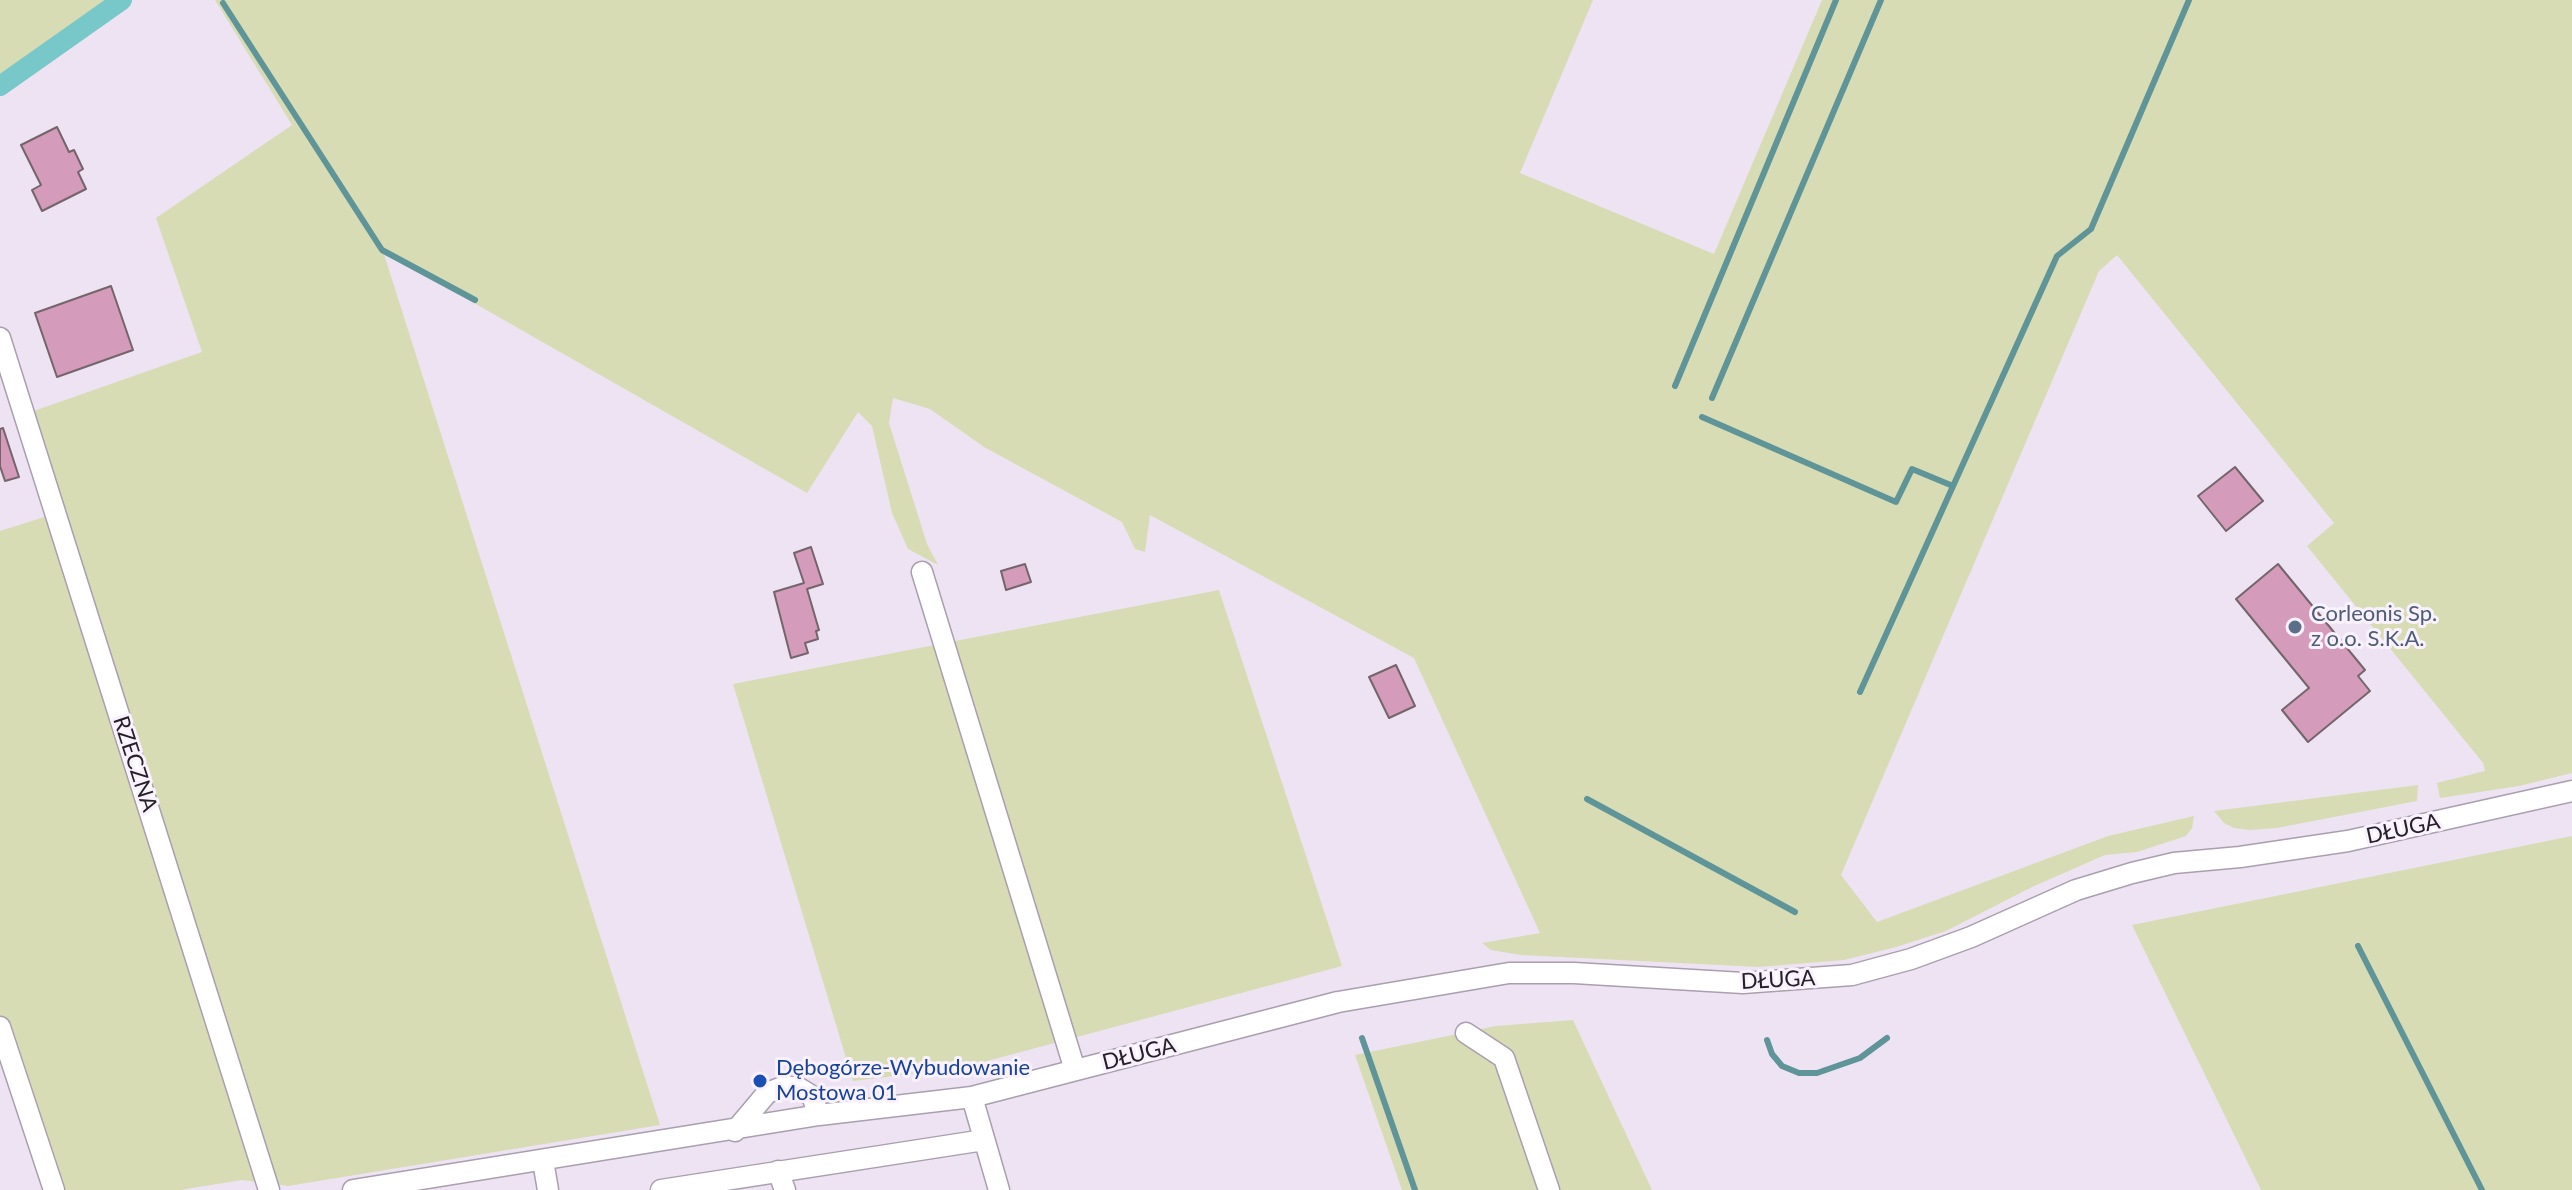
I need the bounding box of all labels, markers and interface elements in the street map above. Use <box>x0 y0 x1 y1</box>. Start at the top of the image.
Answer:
place label: Corleonis Sp. z o.o. S.K.A. <box>2311 601 2437 652</box>
marker: Corleonis Sp. z o.o. S.K.A. <box>2286 618 2304 636</box>
street label: RZECZNA <box>107 713 163 815</box>
street label: DŁUGA <box>2364 808 2442 850</box>
street label: DŁUGA <box>1740 965 1816 995</box>
street label: DŁUGA <box>1100 1032 1178 1076</box>
place label: Dębogórze-Wybudowanie Mostowa 01 <box>776 1055 1030 1106</box>
marker: Dębogórze-Wybudowanie Mostowa 01 <box>751 1072 769 1090</box>

